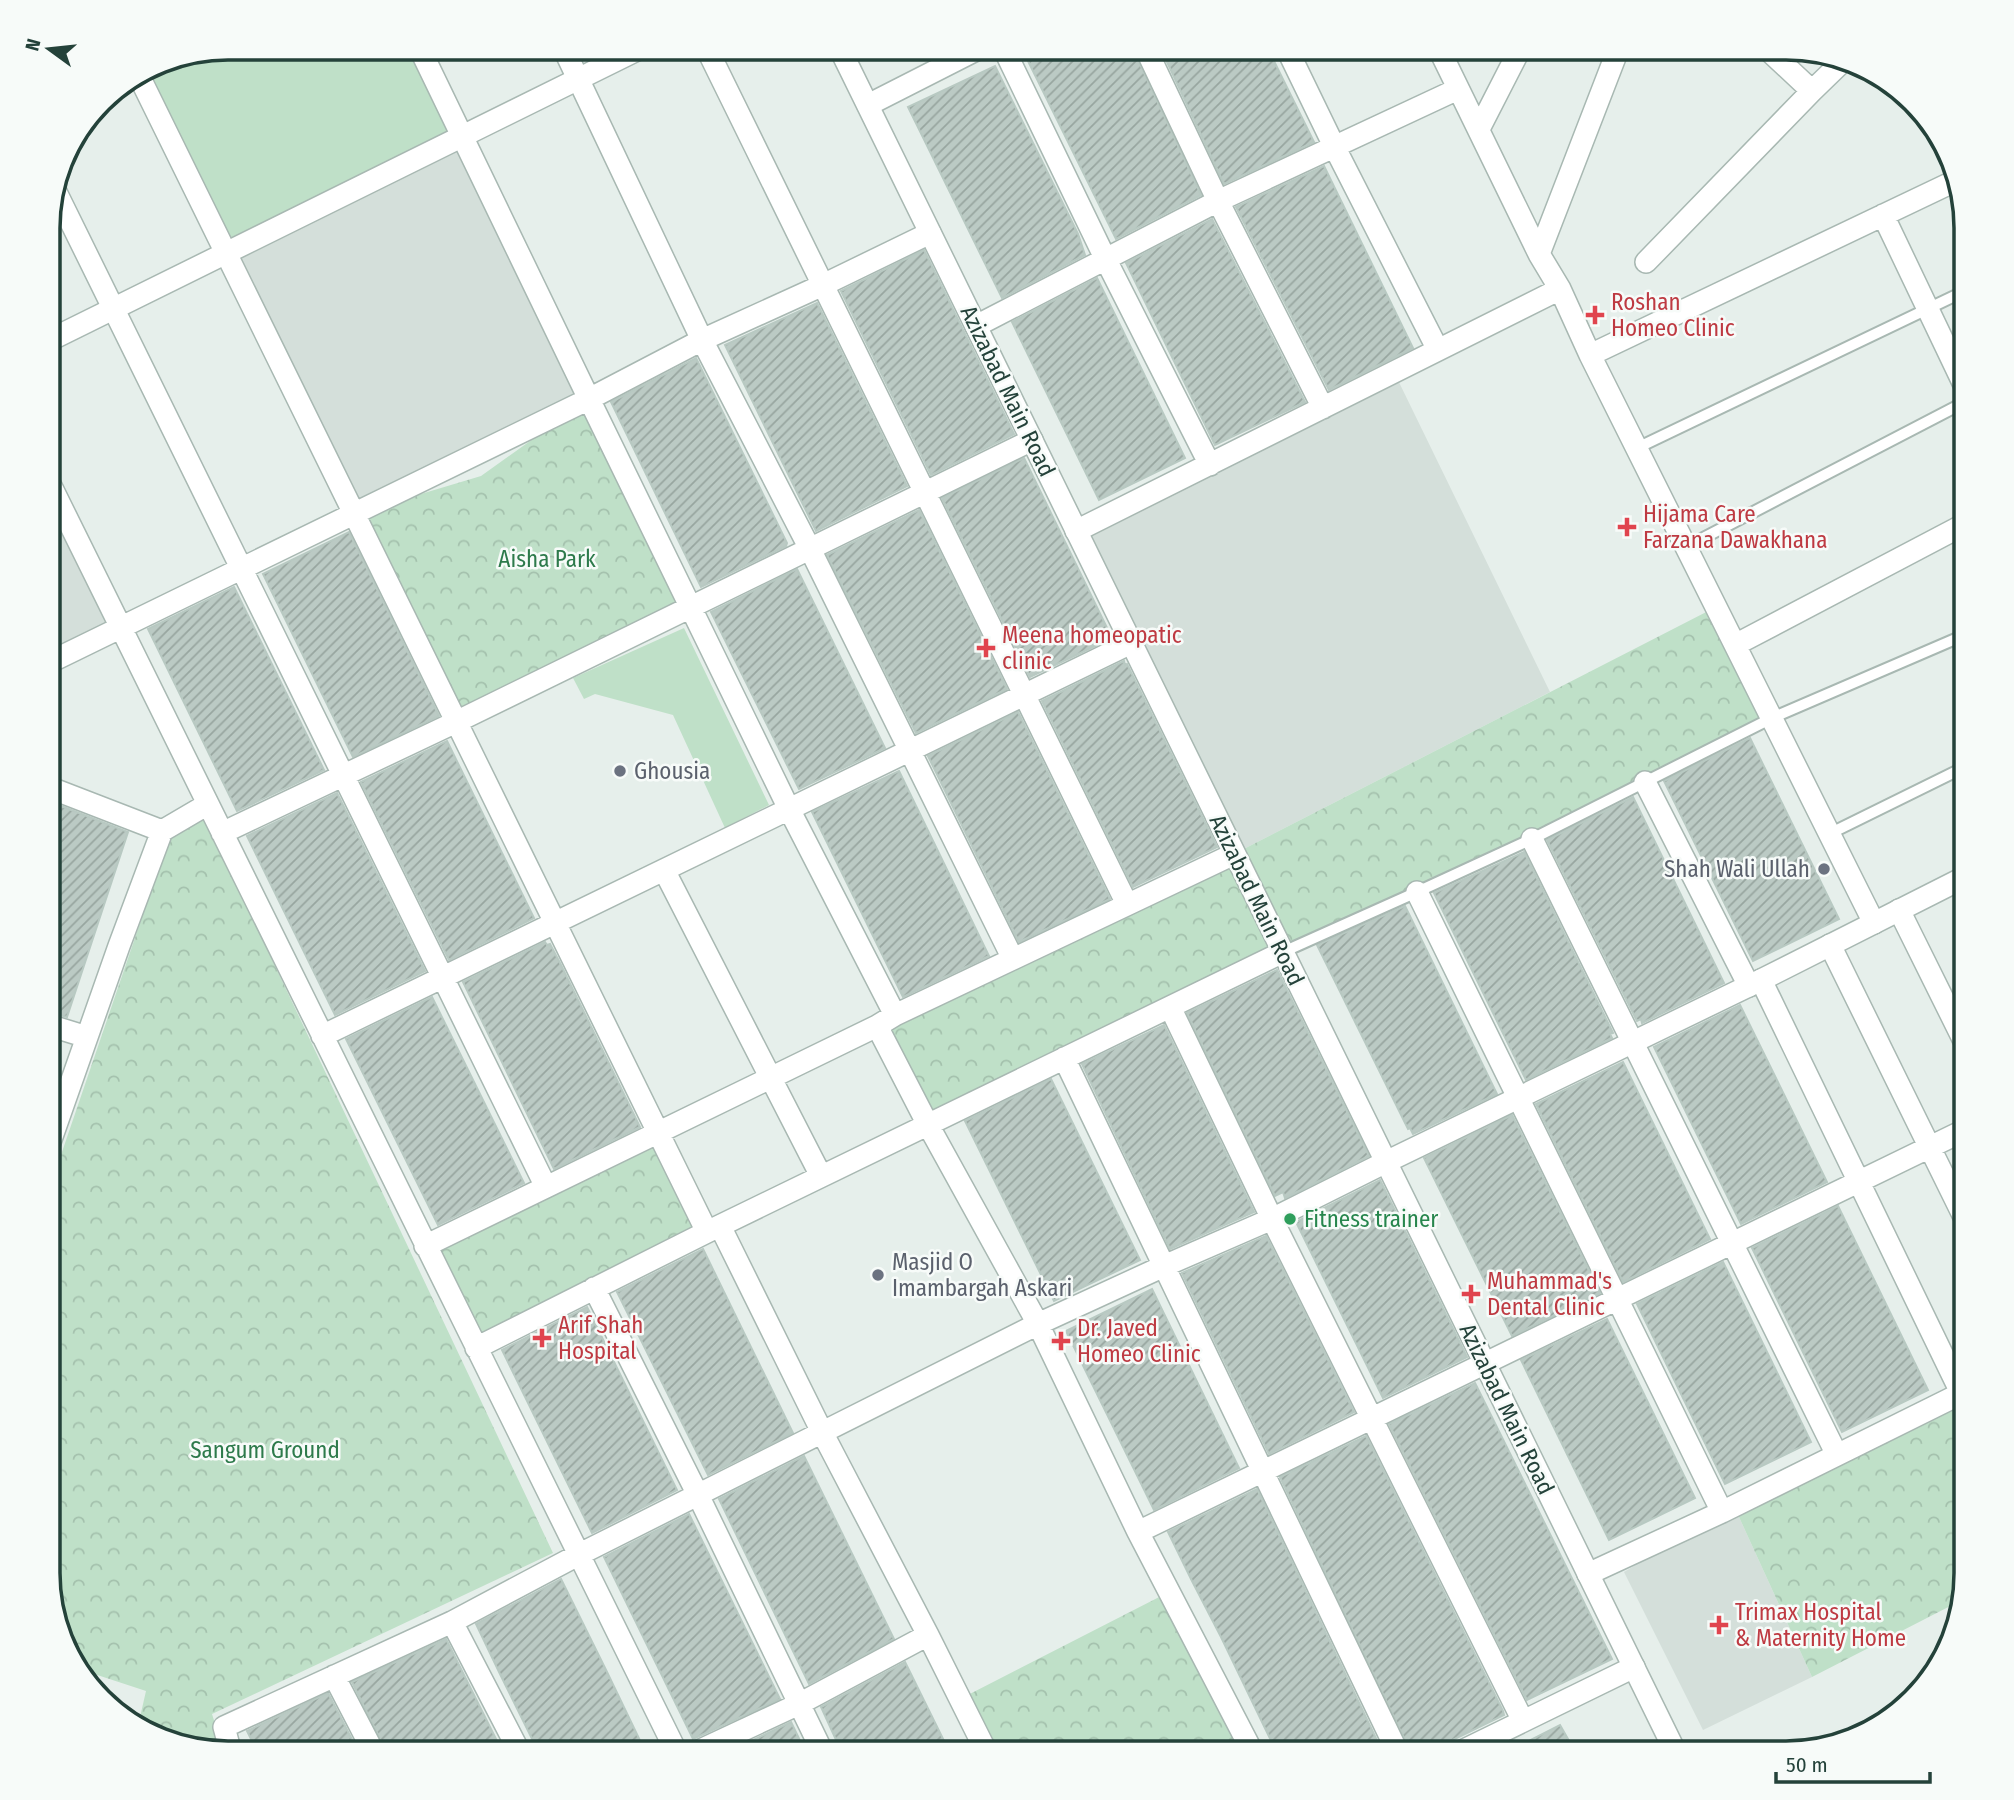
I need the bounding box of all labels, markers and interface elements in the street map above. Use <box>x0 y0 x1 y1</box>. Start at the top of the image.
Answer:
north arrow <box>14 14 84 84</box>
text: N <box>20 36 46 53</box>
place label: Roshan Homeo Clinic <box>1611 288 1735 342</box>
street label: Azizabad Main Road <box>954 301 1062 481</box>
marker: Roshan Homeo Clinic <box>1585 305 1605 325</box>
place label: Hijama Care Farzana Dawakhana <box>1643 500 1827 554</box>
marker: Hijama Care Farzana Dawakhana <box>1617 517 1637 537</box>
park label: Aisha Park <box>498 545 596 573</box>
place label: Meena homeopatic clinic <box>1002 621 1182 675</box>
marker: Meena homeopatic clinic <box>976 638 996 658</box>
place label: Ghousia <box>634 757 710 785</box>
marker: Ghousia <box>612 763 628 779</box>
street label: Azizabad Main Road <box>1203 810 1311 990</box>
place label: Shah Wali Ullah <box>1664 855 1810 883</box>
marker: Shah Wali Ullah <box>1816 861 1832 877</box>
place label: Fitness trainer <box>1304 1205 1438 1233</box>
marker: Fitness trainer <box>1282 1211 1298 1227</box>
place label: Masjid O Imambargah Askari <box>892 1248 1072 1302</box>
marker: Masjid O Imambargah Askari <box>870 1267 886 1283</box>
place label: Muhammad's Dental Clinic <box>1487 1267 1612 1321</box>
marker: Muhammad's Dental Clinic <box>1461 1284 1481 1304</box>
place label: Arif Shah Hospital <box>558 1311 643 1365</box>
place label: Dr. Javed Homeo Clinic <box>1077 1314 1201 1368</box>
street label: Azizabad Main Road <box>1453 1319 1561 1499</box>
marker: Arif Shah Hospital <box>532 1328 552 1348</box>
marker: Dr. Javed Homeo Clinic <box>1051 1331 1071 1351</box>
park label: Sangum Ground <box>190 1436 340 1464</box>
place label: Trimax Hospital & Maternity Home <box>1735 1598 1906 1652</box>
marker: Trimax Hospital & Maternity Home <box>1709 1615 1729 1635</box>
scale bar <box>1776 1741 1930 1785</box>
text: 50 m <box>1786 1752 1828 1778</box>

